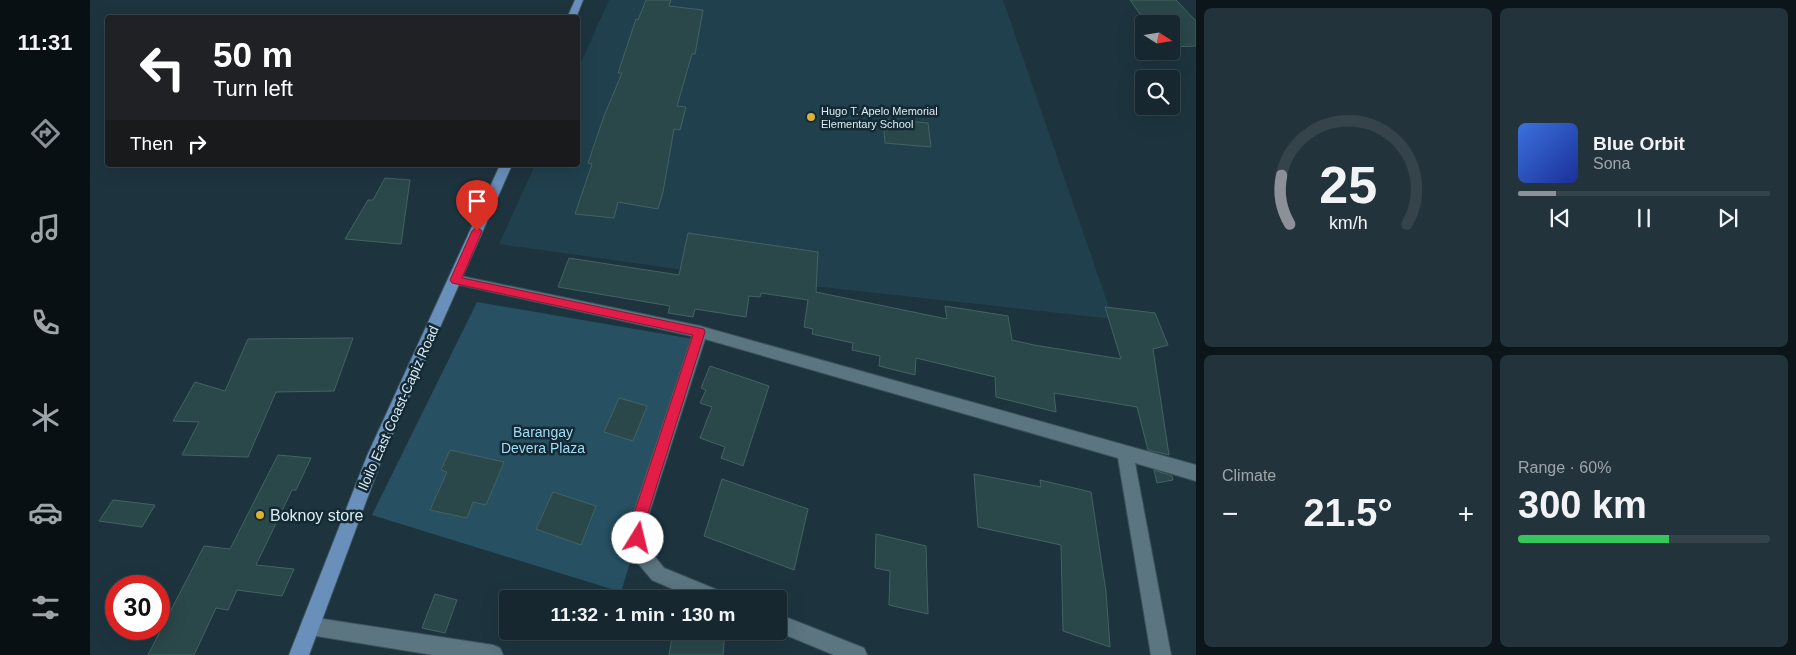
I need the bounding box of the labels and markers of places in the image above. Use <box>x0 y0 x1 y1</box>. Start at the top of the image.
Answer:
place label: Hugo T. Apelo Memorial Elementary School <box>821 105 938 130</box>
marker: Hugo T. Apelo Memorial Elementary School <box>805 111 817 123</box>
pin <box>456 180 498 231</box>
place label: Boknoy store <box>270 507 363 524</box>
marker: Boknoy store <box>254 509 266 521</box>

